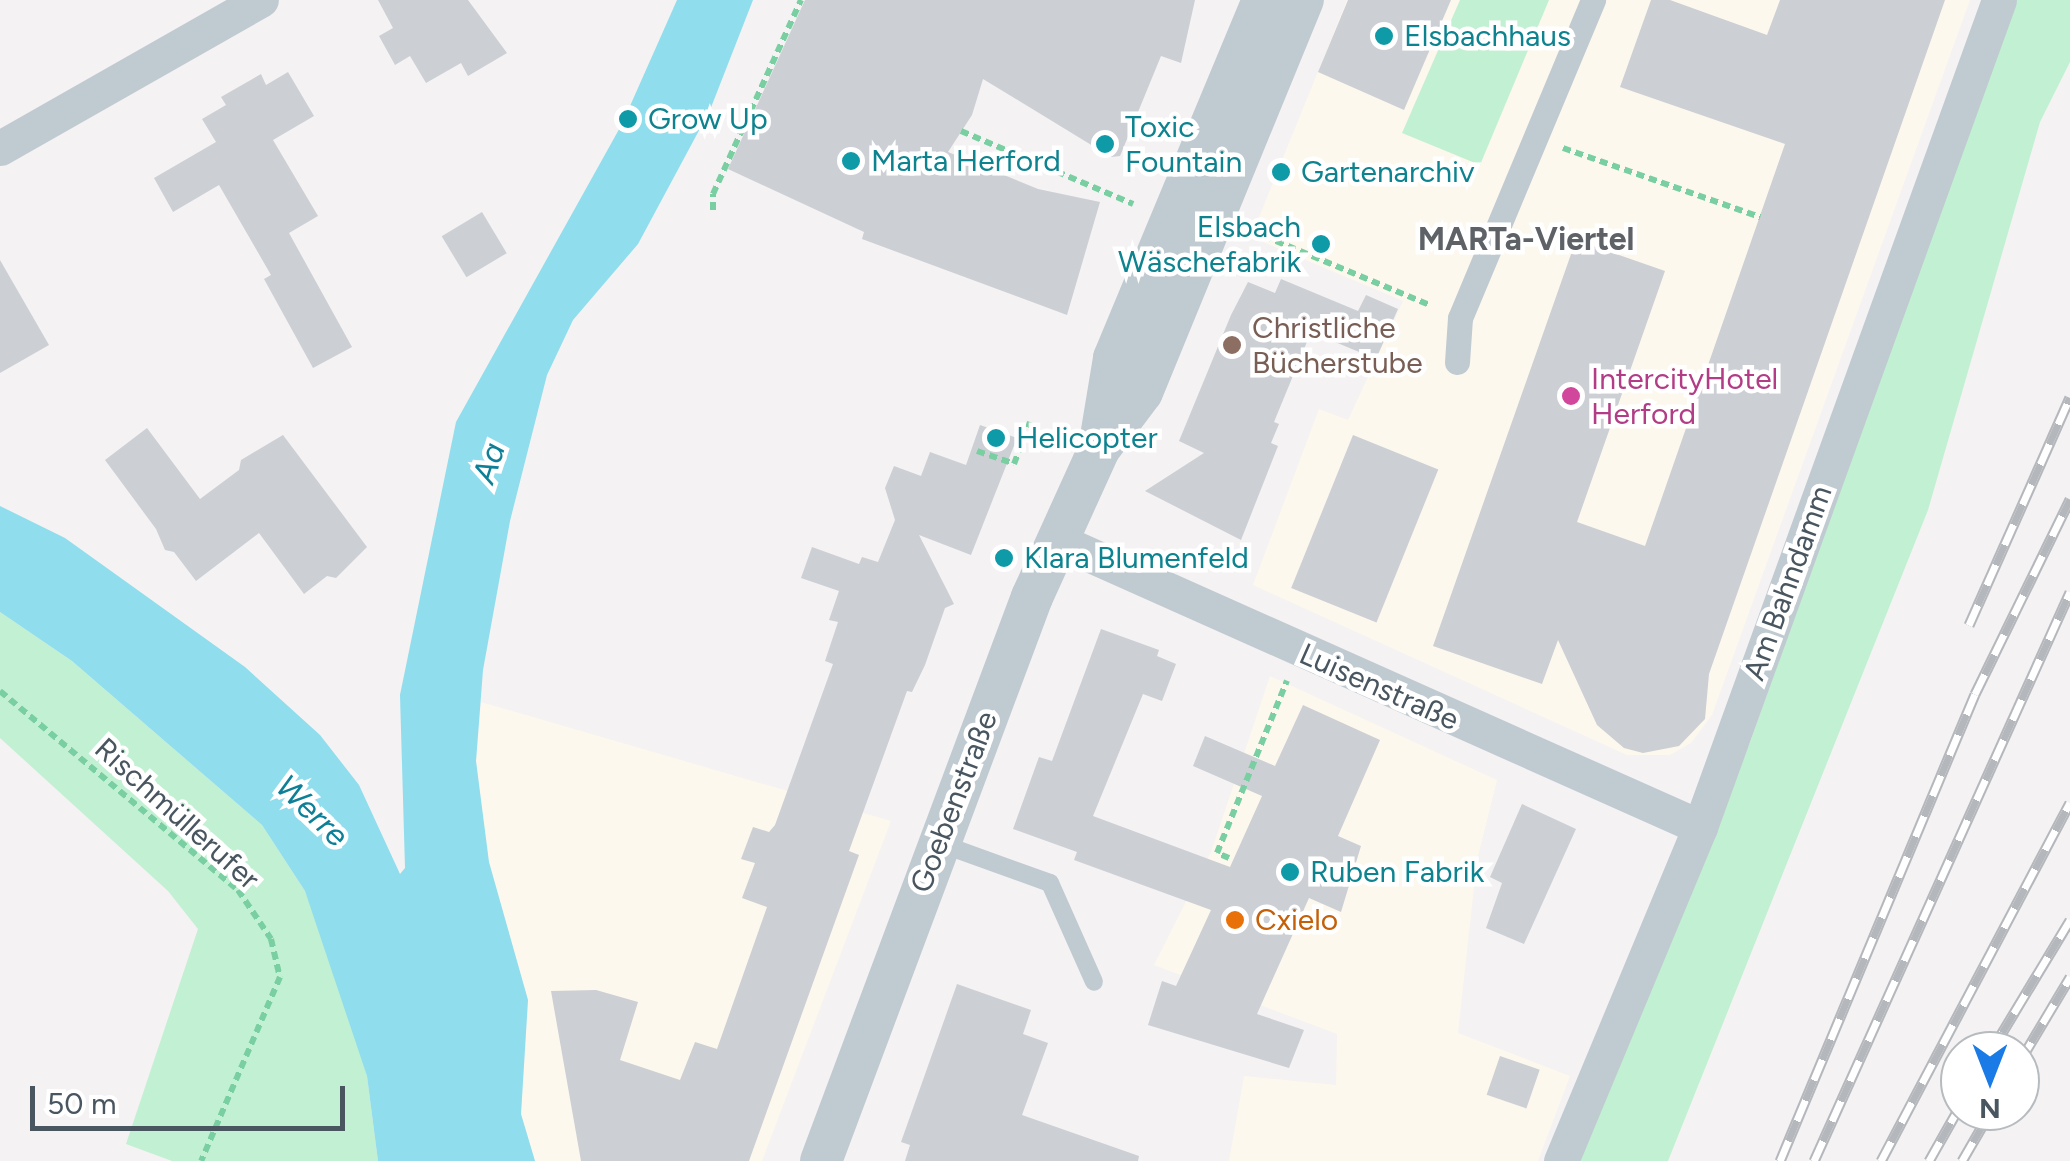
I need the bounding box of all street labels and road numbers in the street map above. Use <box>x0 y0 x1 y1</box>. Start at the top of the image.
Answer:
street label: Am Bahndamm <box>1736 481 1840 685</box>
street label: Luisenstraße <box>1294 636 1464 738</box>
street label: Goebenstraße <box>903 706 1005 898</box>
street label: Rischmüllerufer <box>87 731 267 897</box>

